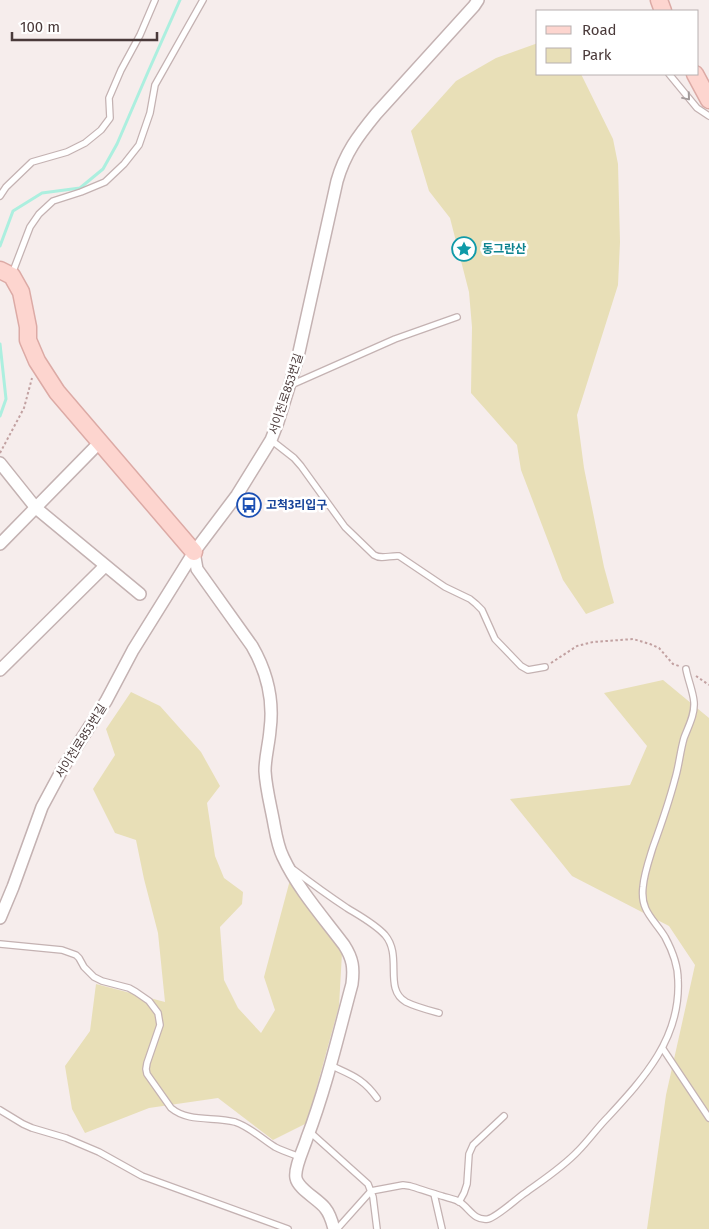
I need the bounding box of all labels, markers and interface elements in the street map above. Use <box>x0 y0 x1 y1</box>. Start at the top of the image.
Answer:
scale bar <box>12 10 158 42</box>
legend <box>536 10 699 75</box>
text: 100 m <box>20 18 60 36</box>
text: Road <box>582 21 617 39</box>
text: Park <box>582 46 612 64</box>
one-way arrow <box>682 91 691 100</box>
place icon: 동그란산 <box>451 236 477 262</box>
place label: 동그란산 <box>482 242 526 256</box>
street label: 서이천로853번길 <box>266 352 306 436</box>
bus stop icon: 고척3리입구 <box>236 492 262 518</box>
place label: 고척3리입구 <box>266 498 327 512</box>
street label: 서이천로853번길 <box>53 701 109 781</box>

